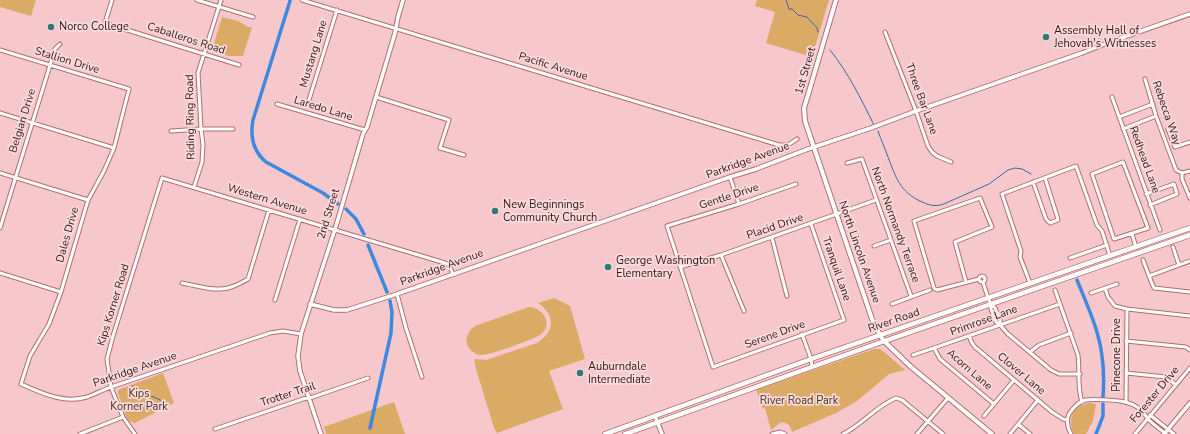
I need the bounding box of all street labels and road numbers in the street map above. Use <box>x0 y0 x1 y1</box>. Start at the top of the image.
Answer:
street label: Mustang Lane <box>297 19 331 89</box>
street label: Caballeros Road <box>145 20 227 58</box>
street label: Stallion Drive <box>33 45 101 77</box>
street label: 1st Street <box>793 46 819 96</box>
street label: Pacific Avenue <box>517 50 589 84</box>
street label: Three Bar Lane <box>902 61 940 137</box>
street label: Riding Ring Road <box>184 74 198 160</box>
street label: Rebecca Way <box>1149 79 1183 147</box>
street label: Belgian Drive <box>7 87 39 155</box>
street label: Laredo Lane <box>292 94 354 124</box>
street label: Redhead Lane <box>1126 125 1162 195</box>
street label: Parkridge Avenue <box>705 140 791 182</box>
street label: North Normandy Terrace <box>868 165 922 285</box>
street label: Gentle Drive <box>698 181 760 213</box>
street label: Western Avenue <box>226 182 308 218</box>
street label: 2nd Street <box>315 187 343 241</box>
street label: North Lincoln Avenue <box>835 199 883 305</box>
street label: Dales Drive <box>54 206 82 264</box>
street label: Placid Drive <box>745 211 805 243</box>
street label: Tranquil Lane <box>819 235 853 303</box>
street label: Parkridge Avenue <box>399 247 485 289</box>
street label: Kips Korner Road <box>95 262 133 348</box>
street label: Primrose Lane <box>949 303 1019 339</box>
street label: River Road <box>866 306 922 336</box>
street label: Serene Drive <box>743 318 807 352</box>
street label: Pinecone Drive <box>1110 318 1124 392</box>
street label: Acorn Lane <box>944 347 994 393</box>
street label: Parkridge Avenue <box>92 350 178 390</box>
street label: Clover Lane <box>994 350 1048 398</box>
street label: Forester Drive <box>1128 364 1182 426</box>
street label: Trotter Trail <box>259 380 317 410</box>

